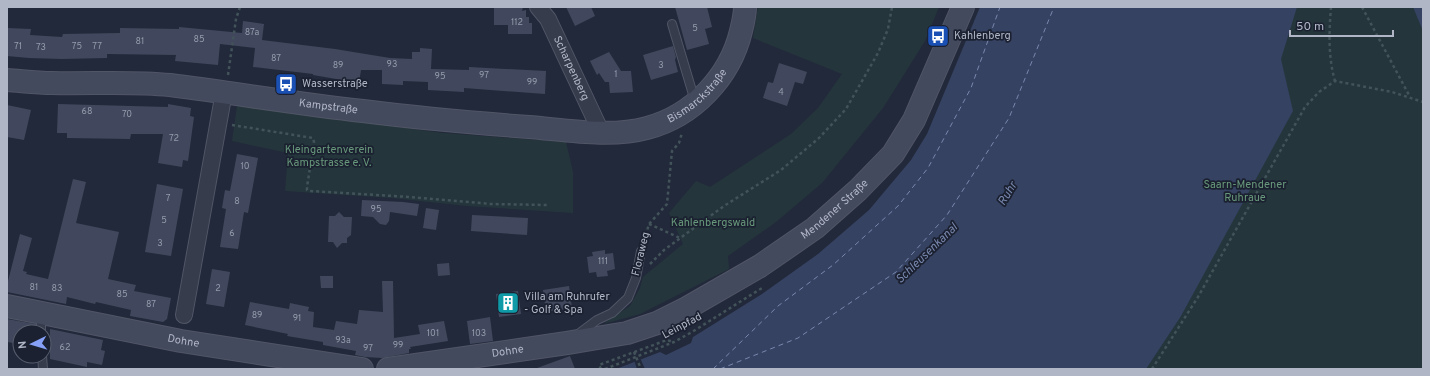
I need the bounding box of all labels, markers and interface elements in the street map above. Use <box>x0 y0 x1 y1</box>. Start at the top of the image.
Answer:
scale bar <box>1290 12 1393 38</box>
house number: 112 <box>511 17 523 28</box>
text: 50 m <box>1296 19 1324 35</box>
house number: 5 <box>692 23 698 34</box>
bus stop icon: Kahlenberg <box>925 23 951 49</box>
house number: 87a <box>245 27 260 38</box>
place label: Kahlenberg <box>954 29 1011 43</box>
house number: 85 <box>193 34 205 45</box>
street label: Scharpenberg <box>550 34 592 103</box>
house number: 81 <box>136 36 144 47</box>
house number: 71 <box>14 41 22 52</box>
house number: 75 <box>72 41 82 52</box>
house number: 77 <box>92 41 102 52</box>
house number: 73 <box>36 42 46 53</box>
house number: 87 <box>271 53 281 64</box>
house number: 93 <box>387 59 397 70</box>
house number: 89 <box>333 60 343 71</box>
house number: 3 <box>658 60 664 71</box>
street label: Bismarckstraße <box>665 66 730 127</box>
house number: 1 <box>614 69 618 80</box>
house number: 97 <box>479 70 489 81</box>
bus stop icon: Wasserstraße <box>273 71 299 97</box>
house number: 95 <box>435 71 445 82</box>
place label: Wasserstraße <box>302 77 368 91</box>
house number: 99 <box>527 77 537 88</box>
house number: 4 <box>778 87 784 98</box>
street label: Kampstraße <box>298 96 359 117</box>
house number: 68 <box>82 106 92 117</box>
house number: 70 <box>122 109 132 120</box>
house number: 72 <box>169 133 179 144</box>
park label: Kleingartenverein Kampstrasse e. V. <box>285 143 373 170</box>
house number: 10 <box>240 161 250 172</box>
street label: Mendener Straße <box>798 176 871 242</box>
water label: Ruhr <box>995 178 1022 209</box>
park label: Saarn-Mendener Ruhraue <box>1203 178 1287 205</box>
house number: 7 <box>166 193 171 204</box>
house number: 8 <box>234 196 240 207</box>
house number: 95 <box>371 204 381 215</box>
house number: 5 <box>161 215 167 226</box>
park label: Kahlenbergswald <box>671 216 755 230</box>
water label: Schleusenkanal <box>892 220 962 288</box>
house number: 6 <box>229 228 235 239</box>
street label: Floraweg <box>629 230 653 278</box>
house number: 3 <box>157 238 163 249</box>
house number: 111 <box>598 256 608 267</box>
house number: 81 <box>30 282 38 293</box>
house number: 83 <box>52 283 62 294</box>
house number: 2 <box>215 283 221 294</box>
house number: 85 <box>116 289 128 300</box>
building icon: Villa am Ruhrufer - Golf & Spa <box>495 290 521 316</box>
place label: Villa am Ruhrufer - Golf & Spa <box>524 290 610 317</box>
house number: 87 <box>146 299 156 310</box>
house number: 89 <box>252 310 262 321</box>
street label: Leinpfad <box>660 310 704 342</box>
house number: 91 <box>293 313 301 324</box>
north arrow <box>12 324 52 364</box>
house number: 101 <box>427 328 439 339</box>
house number: 103 <box>472 328 486 339</box>
street label: Dohne <box>166 331 201 351</box>
house number: 93a <box>335 335 351 346</box>
text: N <box>16 340 30 349</box>
house number: 99 <box>393 340 403 351</box>
house number: 62 <box>60 342 70 353</box>
street label: Dohne <box>491 342 525 361</box>
house number: 97 <box>363 343 373 354</box>

